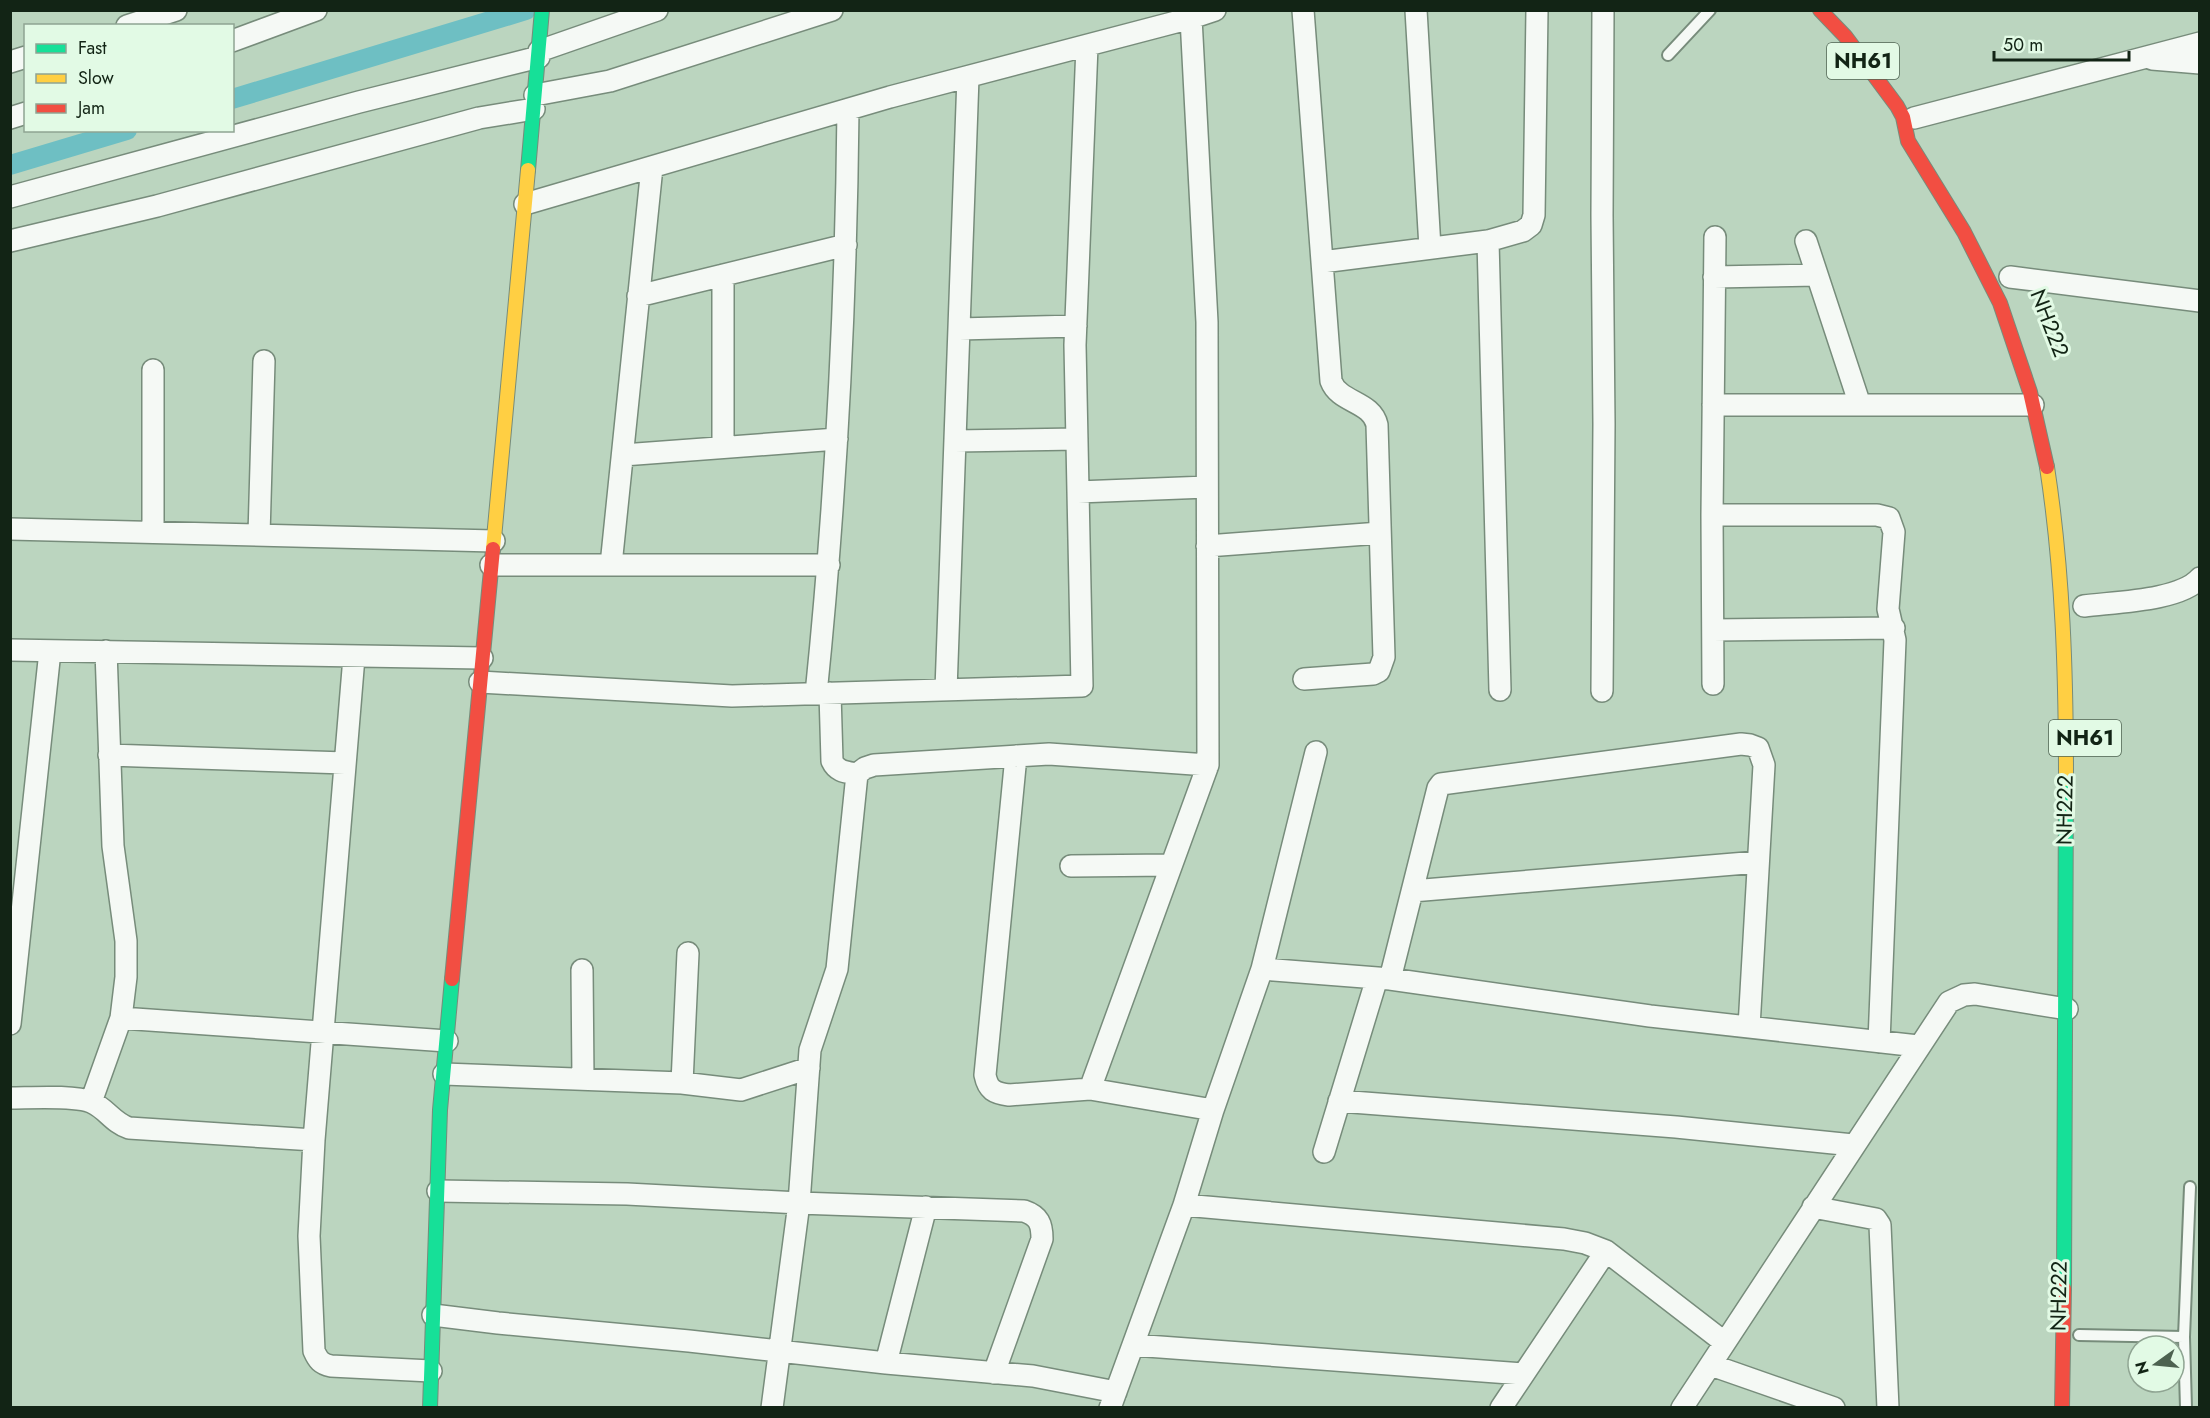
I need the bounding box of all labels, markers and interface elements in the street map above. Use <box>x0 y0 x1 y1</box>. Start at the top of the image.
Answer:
legend <box>24 24 234 132</box>
scale bar <box>1994 24 2129 62</box>
text: 50 m <box>2003 32 2043 58</box>
text: Fast <box>78 35 107 61</box>
road number: NH61 <box>1827 43 1899 79</box>
text: Slow <box>78 65 115 91</box>
text: Jam <box>76 95 105 121</box>
street label: NH222 <box>2022 284 2078 362</box>
road number: NH61 <box>2049 720 2121 756</box>
street label: NH222 <box>2047 775 2081 845</box>
street label: NH222 <box>2041 1261 2075 1331</box>
north arrow <box>2126 1334 2186 1394</box>
text: N <box>2129 1359 2155 1377</box>

